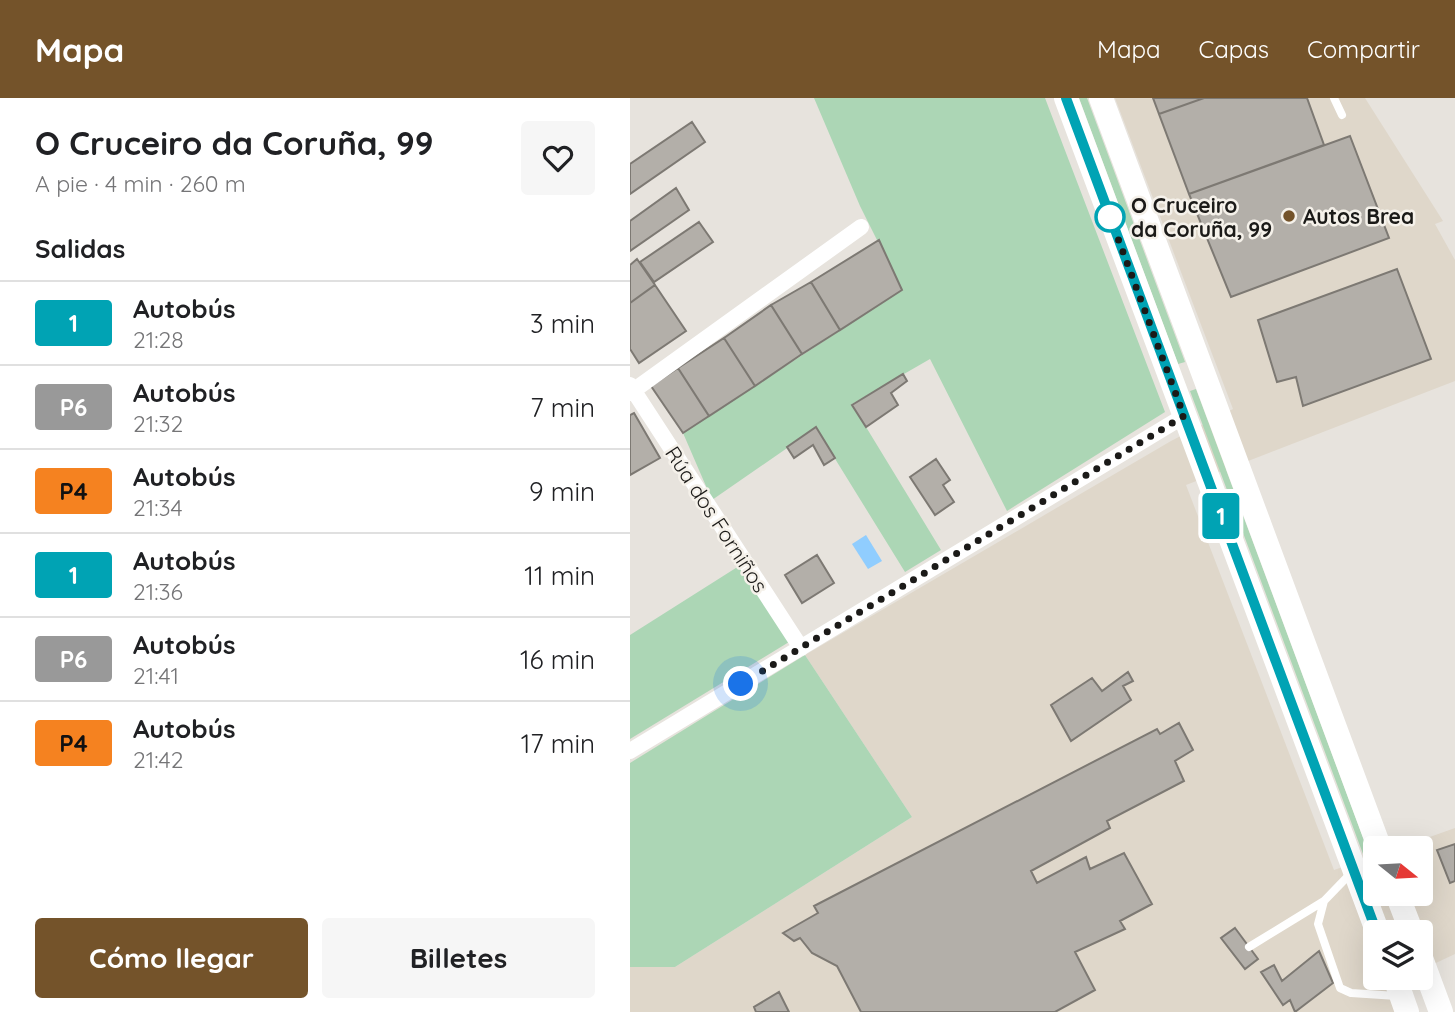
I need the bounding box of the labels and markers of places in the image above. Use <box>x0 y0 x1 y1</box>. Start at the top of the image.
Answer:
place label: O Cruceiro da Coruña, 99 <box>1131 192 1272 242</box>
marker: O Cruceiro da Coruña, 99 <box>1095 202 1125 232</box>
place label: Autos Brea <box>1303 203 1414 229</box>
marker: Autos Brea <box>1281 208 1297 224</box>

